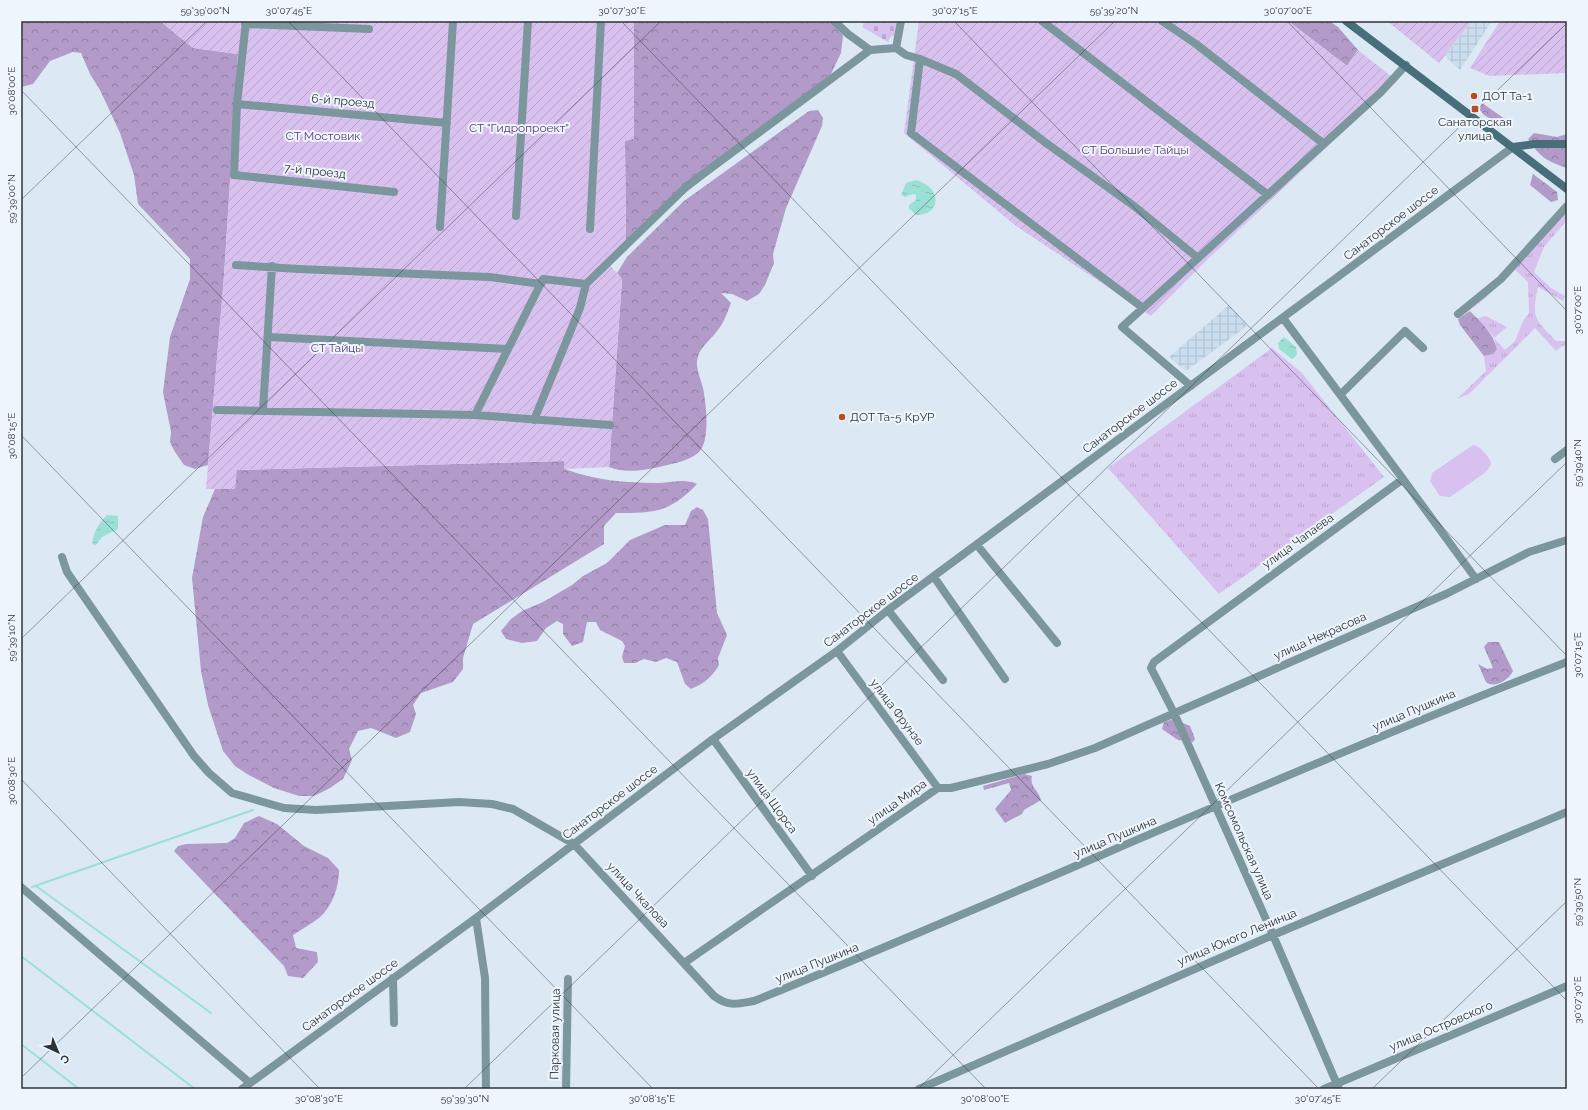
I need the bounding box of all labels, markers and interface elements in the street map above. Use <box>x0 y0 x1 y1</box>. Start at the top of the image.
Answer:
text: 59°39'00"N <box>180 5 230 16</box>
text: 30°07'45"E <box>266 5 312 16</box>
text: 30°07'30"E <box>598 5 646 16</box>
text: 30°07'15"E <box>932 5 978 16</box>
text: 59°39'20"N <box>1090 5 1138 16</box>
text: 30°07'00"E <box>1264 5 1312 16</box>
text: 30°08'00"E <box>6 67 17 115</box>
place label: ДОТ Та-1 <box>1482 89 1532 103</box>
street label: 6-й проезд <box>311 91 375 111</box>
marker: ДОТ Та-1 <box>1469 91 1479 101</box>
marker: Санаторская улица <box>1470 104 1480 114</box>
place label: Санаторская улица <box>1438 115 1512 143</box>
park label: СТ "Гидропроект" <box>469 121 569 135</box>
park label: СТ Мостовик <box>285 129 361 143</box>
park label: СТ Большие Тайцы <box>1081 143 1189 157</box>
street label: 7-й проезд <box>283 161 347 181</box>
text: 59°39'00"N <box>6 174 17 224</box>
street label: Санаторское шоссе <box>1341 183 1441 263</box>
text: 30°07'00"E <box>1572 286 1583 334</box>
park label: СТ Тайцы <box>311 341 363 355</box>
street label: Санаторское шоссе <box>1080 376 1180 456</box>
place label: ДОТ Та-5 КрУР <box>850 410 935 424</box>
marker: ДОТ Та-5 КрУР <box>837 412 847 422</box>
text: 30°08'15"E <box>6 413 17 459</box>
text: 59°39'40"N <box>1572 439 1583 487</box>
street label: улица Чапаева <box>1260 510 1336 572</box>
street label: Санаторское шоссе <box>821 570 921 650</box>
street label: улица Некрасова <box>1272 609 1368 663</box>
text: 59°39'10"N <box>6 614 17 662</box>
text: 30°07'15"E <box>1572 632 1583 678</box>
street label: улица Фрунзе <box>867 676 927 748</box>
street label: улица Пушкина <box>1371 686 1457 734</box>
text: 30°08'30"E <box>6 757 17 805</box>
street label: Санаторское шоссе <box>560 762 660 842</box>
street label: улица Щорса <box>744 766 800 836</box>
street label: улица Мира <box>865 777 929 827</box>
street label: Комсомольская улица <box>1212 780 1276 902</box>
street label: улица Пушкина <box>1072 813 1158 861</box>
street label: улица Чкалова <box>604 859 672 931</box>
text: 59°39'50"N <box>1572 878 1583 926</box>
street label: улица Юного Ленинца <box>1175 905 1299 969</box>
street label: улица Пушкина <box>773 940 861 986</box>
street label: Санаторское шоссе <box>299 956 401 1034</box>
text: 30°07'30"E <box>1572 976 1583 1024</box>
street label: Парковая улица <box>547 988 563 1080</box>
street label: улица Островского <box>1387 998 1495 1054</box>
north arrow <box>38 1032 78 1072</box>
text: С <box>57 1052 72 1066</box>
text: 30°08'30"E <box>295 1093 343 1104</box>
text: 59°39'30"N <box>441 1093 489 1104</box>
text: 30°08'15"E <box>629 1093 675 1104</box>
text: 30°08'00"E <box>961 1093 1009 1104</box>
text: 30°07'45"E <box>1295 1093 1341 1104</box>

